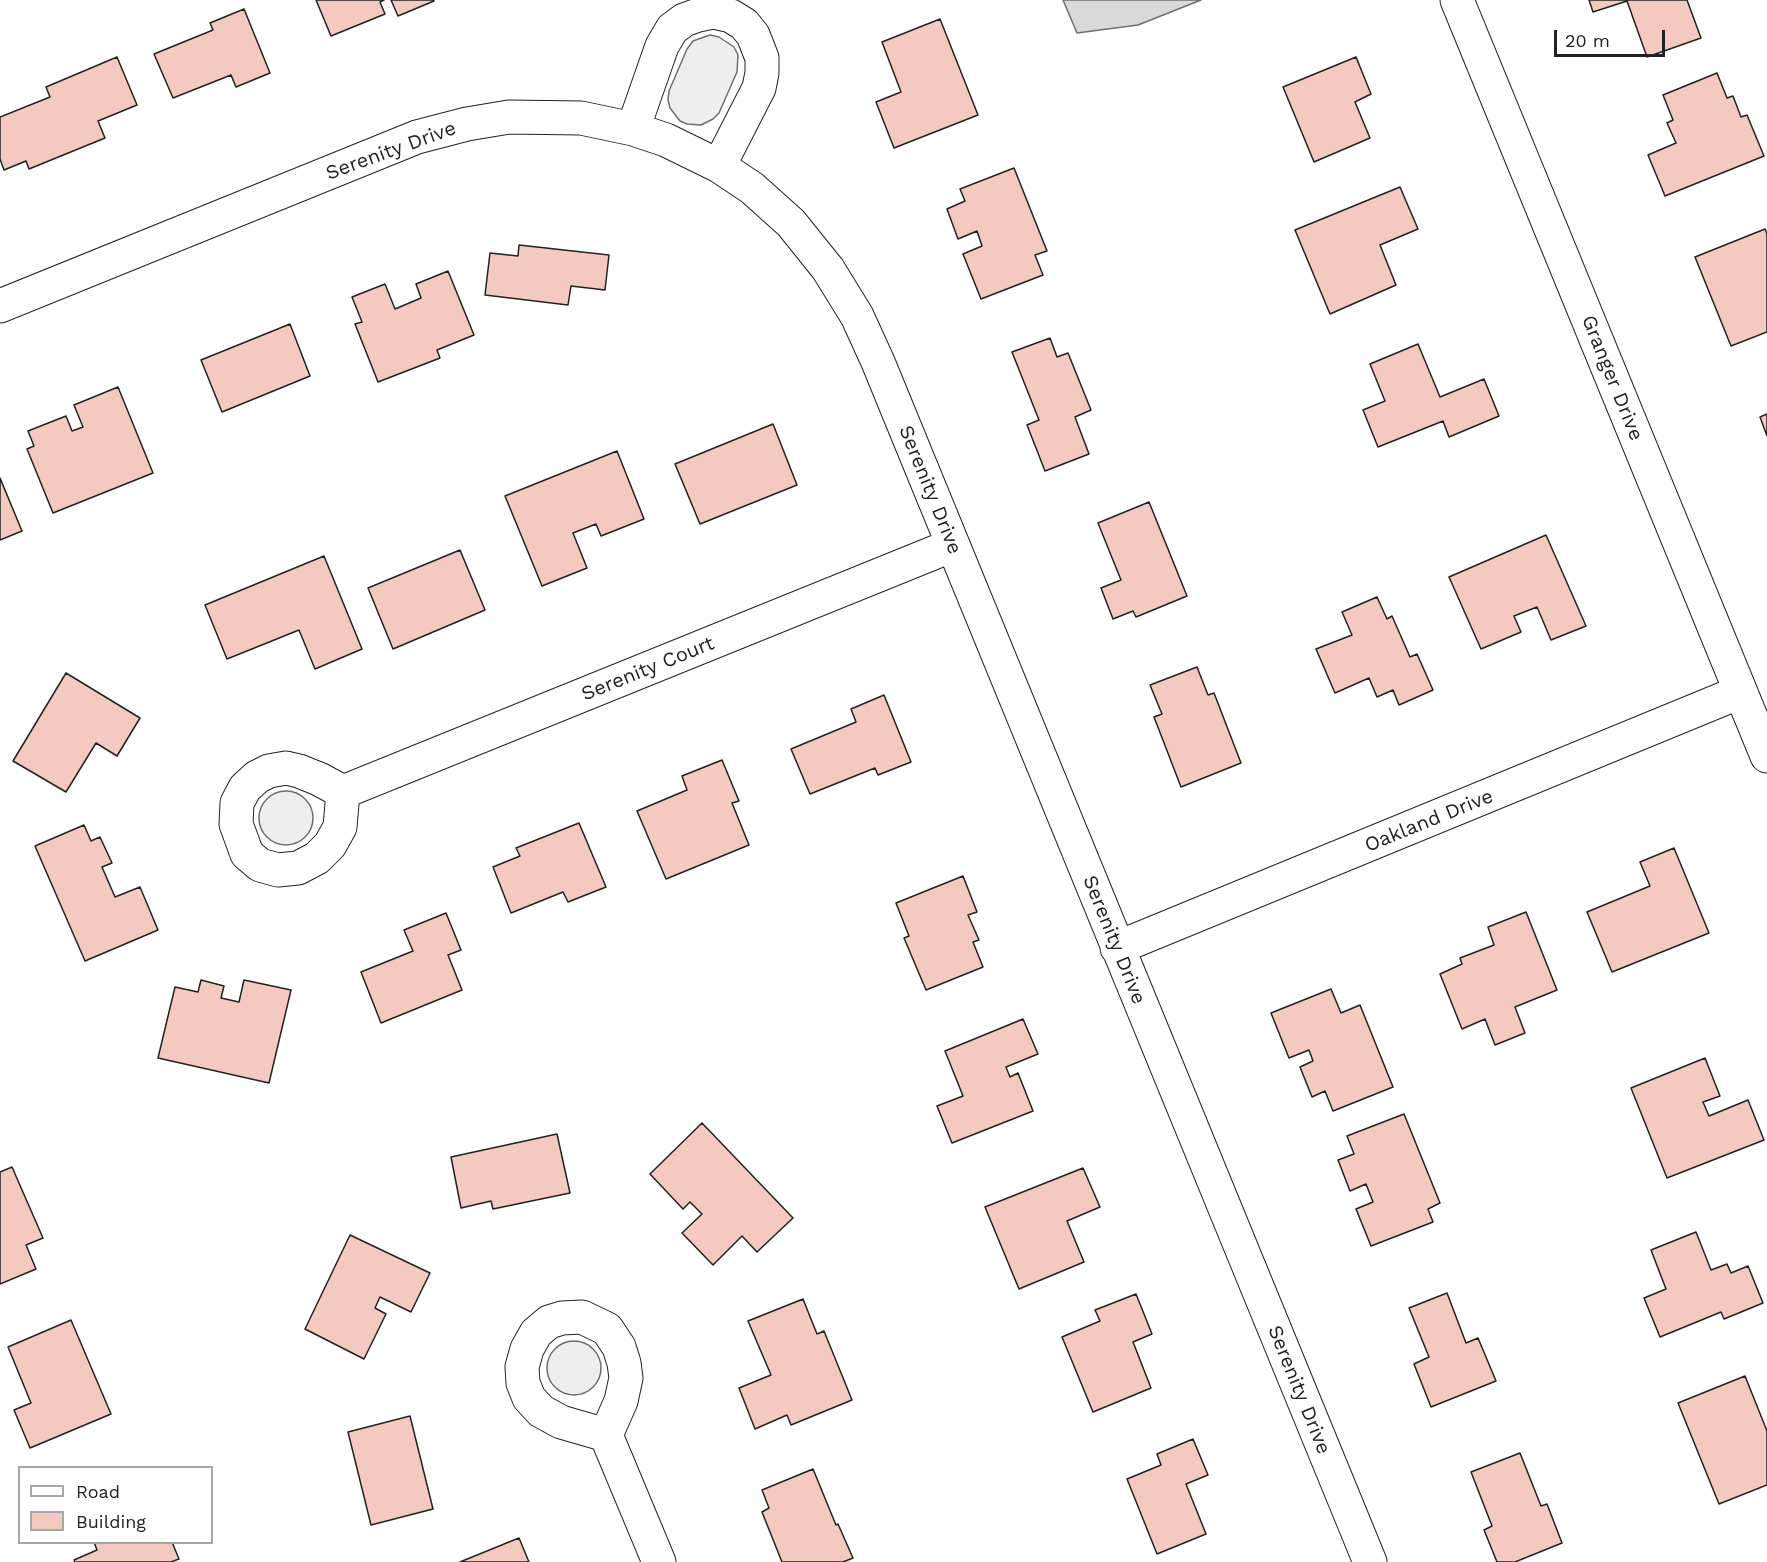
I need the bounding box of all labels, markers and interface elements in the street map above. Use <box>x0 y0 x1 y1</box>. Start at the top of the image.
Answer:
scale bar <box>1557 18 1668 56</box>
text: 20 m <box>1565 30 1610 51</box>
street label: Serenity Drive <box>323 116 459 186</box>
street label: Granger Drive <box>1576 312 1648 444</box>
street label: Serenity Drive <box>893 422 967 558</box>
street label: Serenity Court <box>578 631 718 707</box>
street label: Oakland Drive <box>1361 784 1497 858</box>
street label: Serenity Drive <box>1077 872 1151 1008</box>
street label: Serenity Drive <box>1262 1322 1336 1458</box>
legend <box>18 1466 213 1544</box>
text: Road <box>76 1481 120 1502</box>
text: Building <box>76 1511 146 1532</box>

